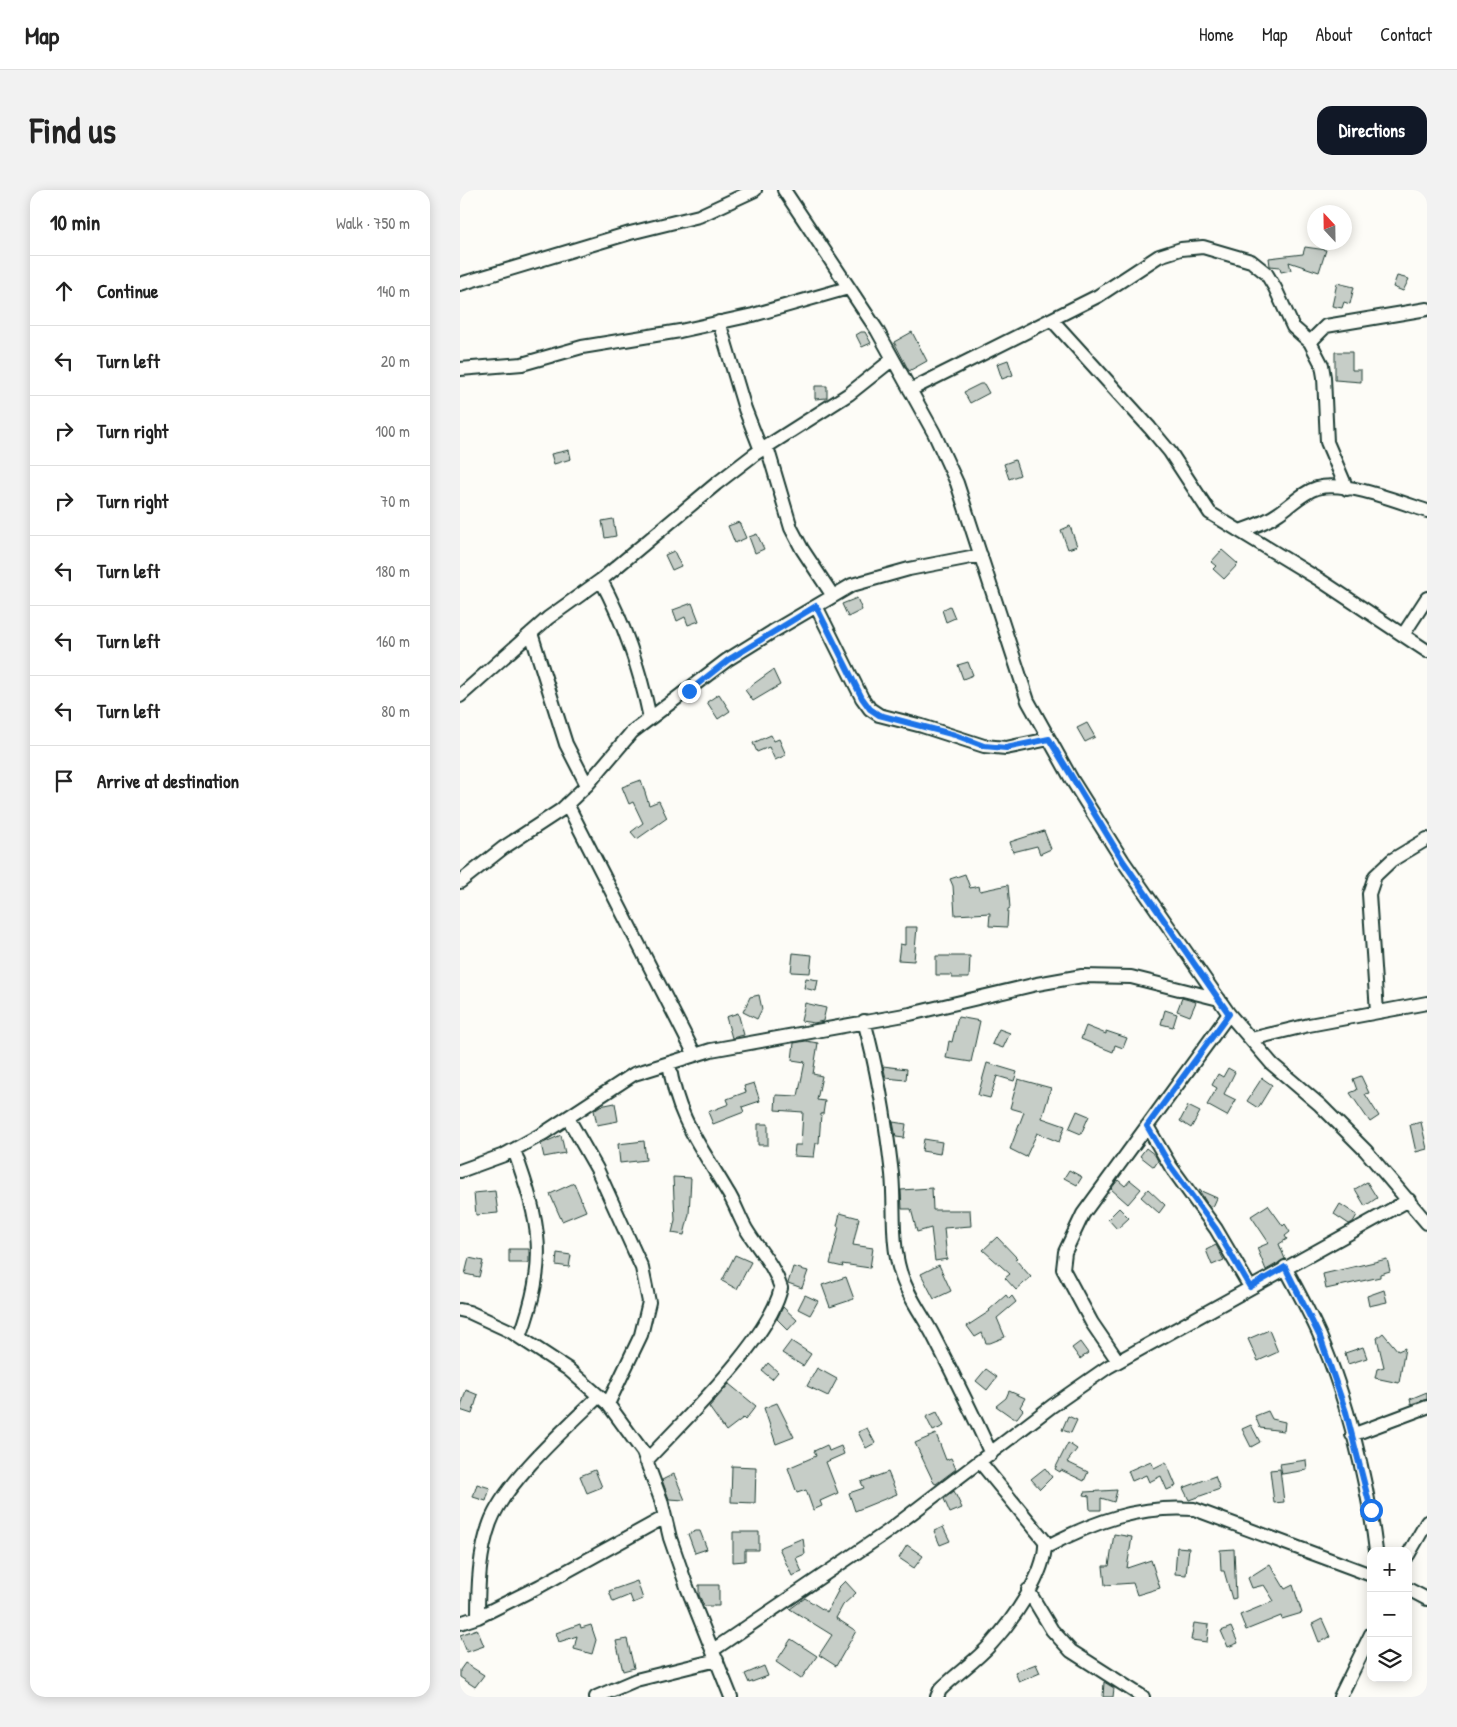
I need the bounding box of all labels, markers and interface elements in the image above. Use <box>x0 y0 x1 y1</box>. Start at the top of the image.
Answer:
text: Map <box>25 19 59 51</box>
text: Home <box>1199 22 1234 47</box>
text: Map <box>1262 22 1287 47</box>
text: About <box>1315 22 1352 47</box>
text: Contact <box>1380 22 1432 47</box>
button: Directions <box>1317 106 1427 155</box>
text: Find us <box>30 107 116 154</box>
north arrow <box>1307 205 1352 250</box>
text: 10 min <box>50 208 100 237</box>
text: Walk · 750 m <box>336 212 410 234</box>
icon: ahead <box>50 277 78 305</box>
text: Continue <box>97 278 158 304</box>
text: 140 m <box>376 280 410 302</box>
icon: left <box>50 347 78 375</box>
text: Turn left <box>97 348 160 374</box>
text: 20 m <box>381 350 410 372</box>
icon: right <box>50 417 78 445</box>
text: Turn right <box>97 418 168 444</box>
text: 100 m <box>375 420 410 442</box>
icon: right <box>50 487 78 515</box>
text: Turn right <box>97 488 168 514</box>
text: 70 m <box>380 490 410 512</box>
icon: left <box>50 557 78 585</box>
text: Turn left <box>97 558 160 584</box>
text: 180 m <box>376 560 410 582</box>
icon: left <box>50 627 78 655</box>
text: Turn left <box>97 628 160 654</box>
text: 160 m <box>376 630 410 652</box>
route end <box>678 680 701 703</box>
icon: left <box>50 697 78 725</box>
text: Turn left <box>97 698 160 724</box>
text: 80 m <box>381 700 410 722</box>
icon: arrive <box>50 767 78 795</box>
text: Arrive at destination <box>97 768 239 794</box>
route start <box>1360 1499 1383 1522</box>
map controls <box>1367 1547 1412 1682</box>
button: + <box>1367 1547 1412 1592</box>
button: − <box>1367 1592 1412 1637</box>
button: layers <box>1367 1637 1412 1682</box>

